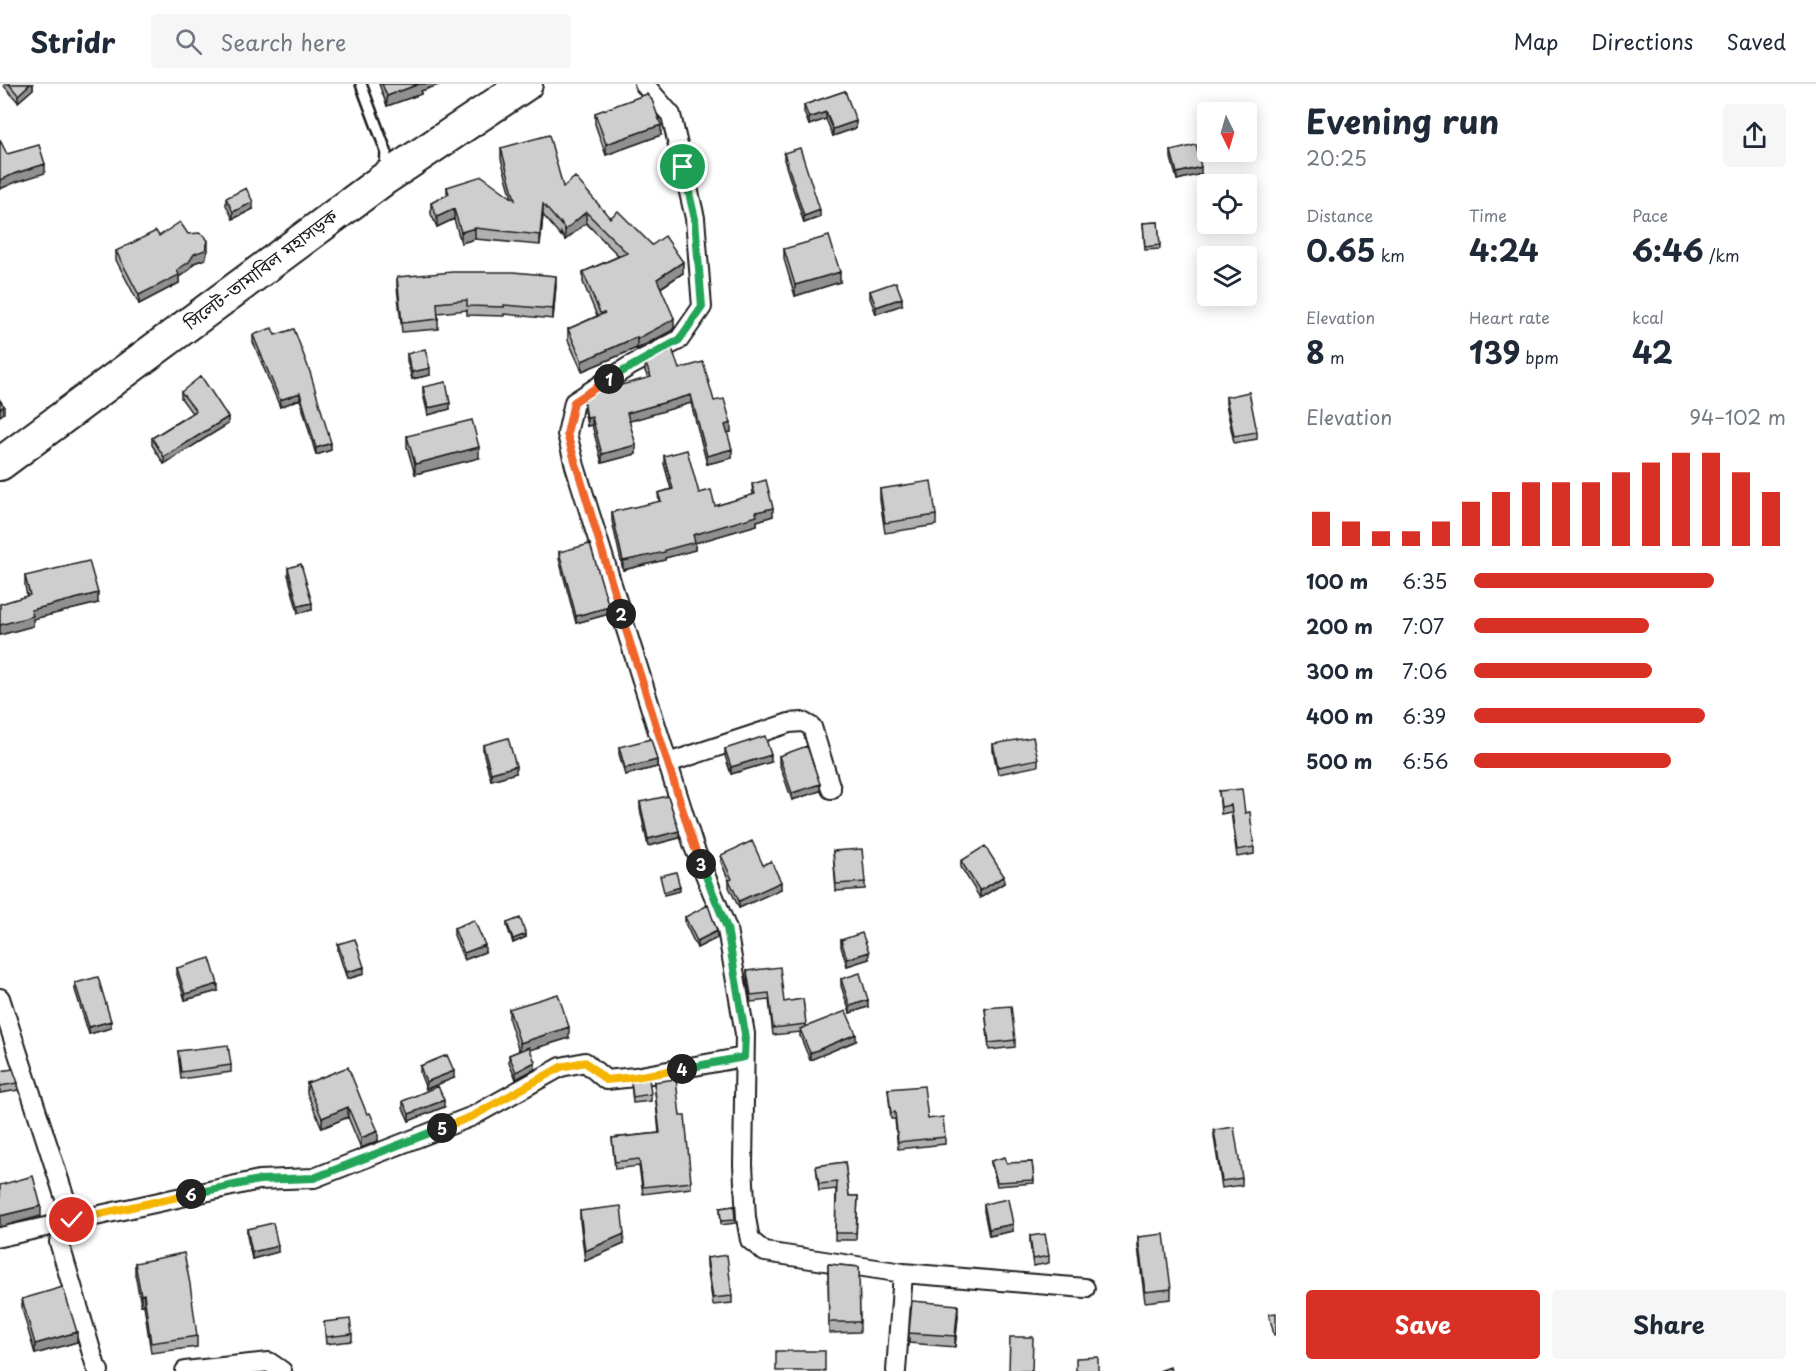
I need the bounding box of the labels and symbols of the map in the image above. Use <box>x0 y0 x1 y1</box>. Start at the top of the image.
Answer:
north arrow <box>1197 102 1257 162</box>
pin <box>657 141 708 192</box>
street label: সিলেট-তামাবিল মহাসড়ক <box>177 202 343 336</box>
pin: 1 <box>594 364 624 394</box>
pin: 2 <box>606 599 636 629</box>
pin: 3 <box>686 849 716 879</box>
pin: 4 <box>667 1054 697 1084</box>
pin: 5 <box>427 1113 457 1143</box>
pin: 6 <box>176 1179 206 1209</box>
pin <box>46 1194 97 1245</box>

